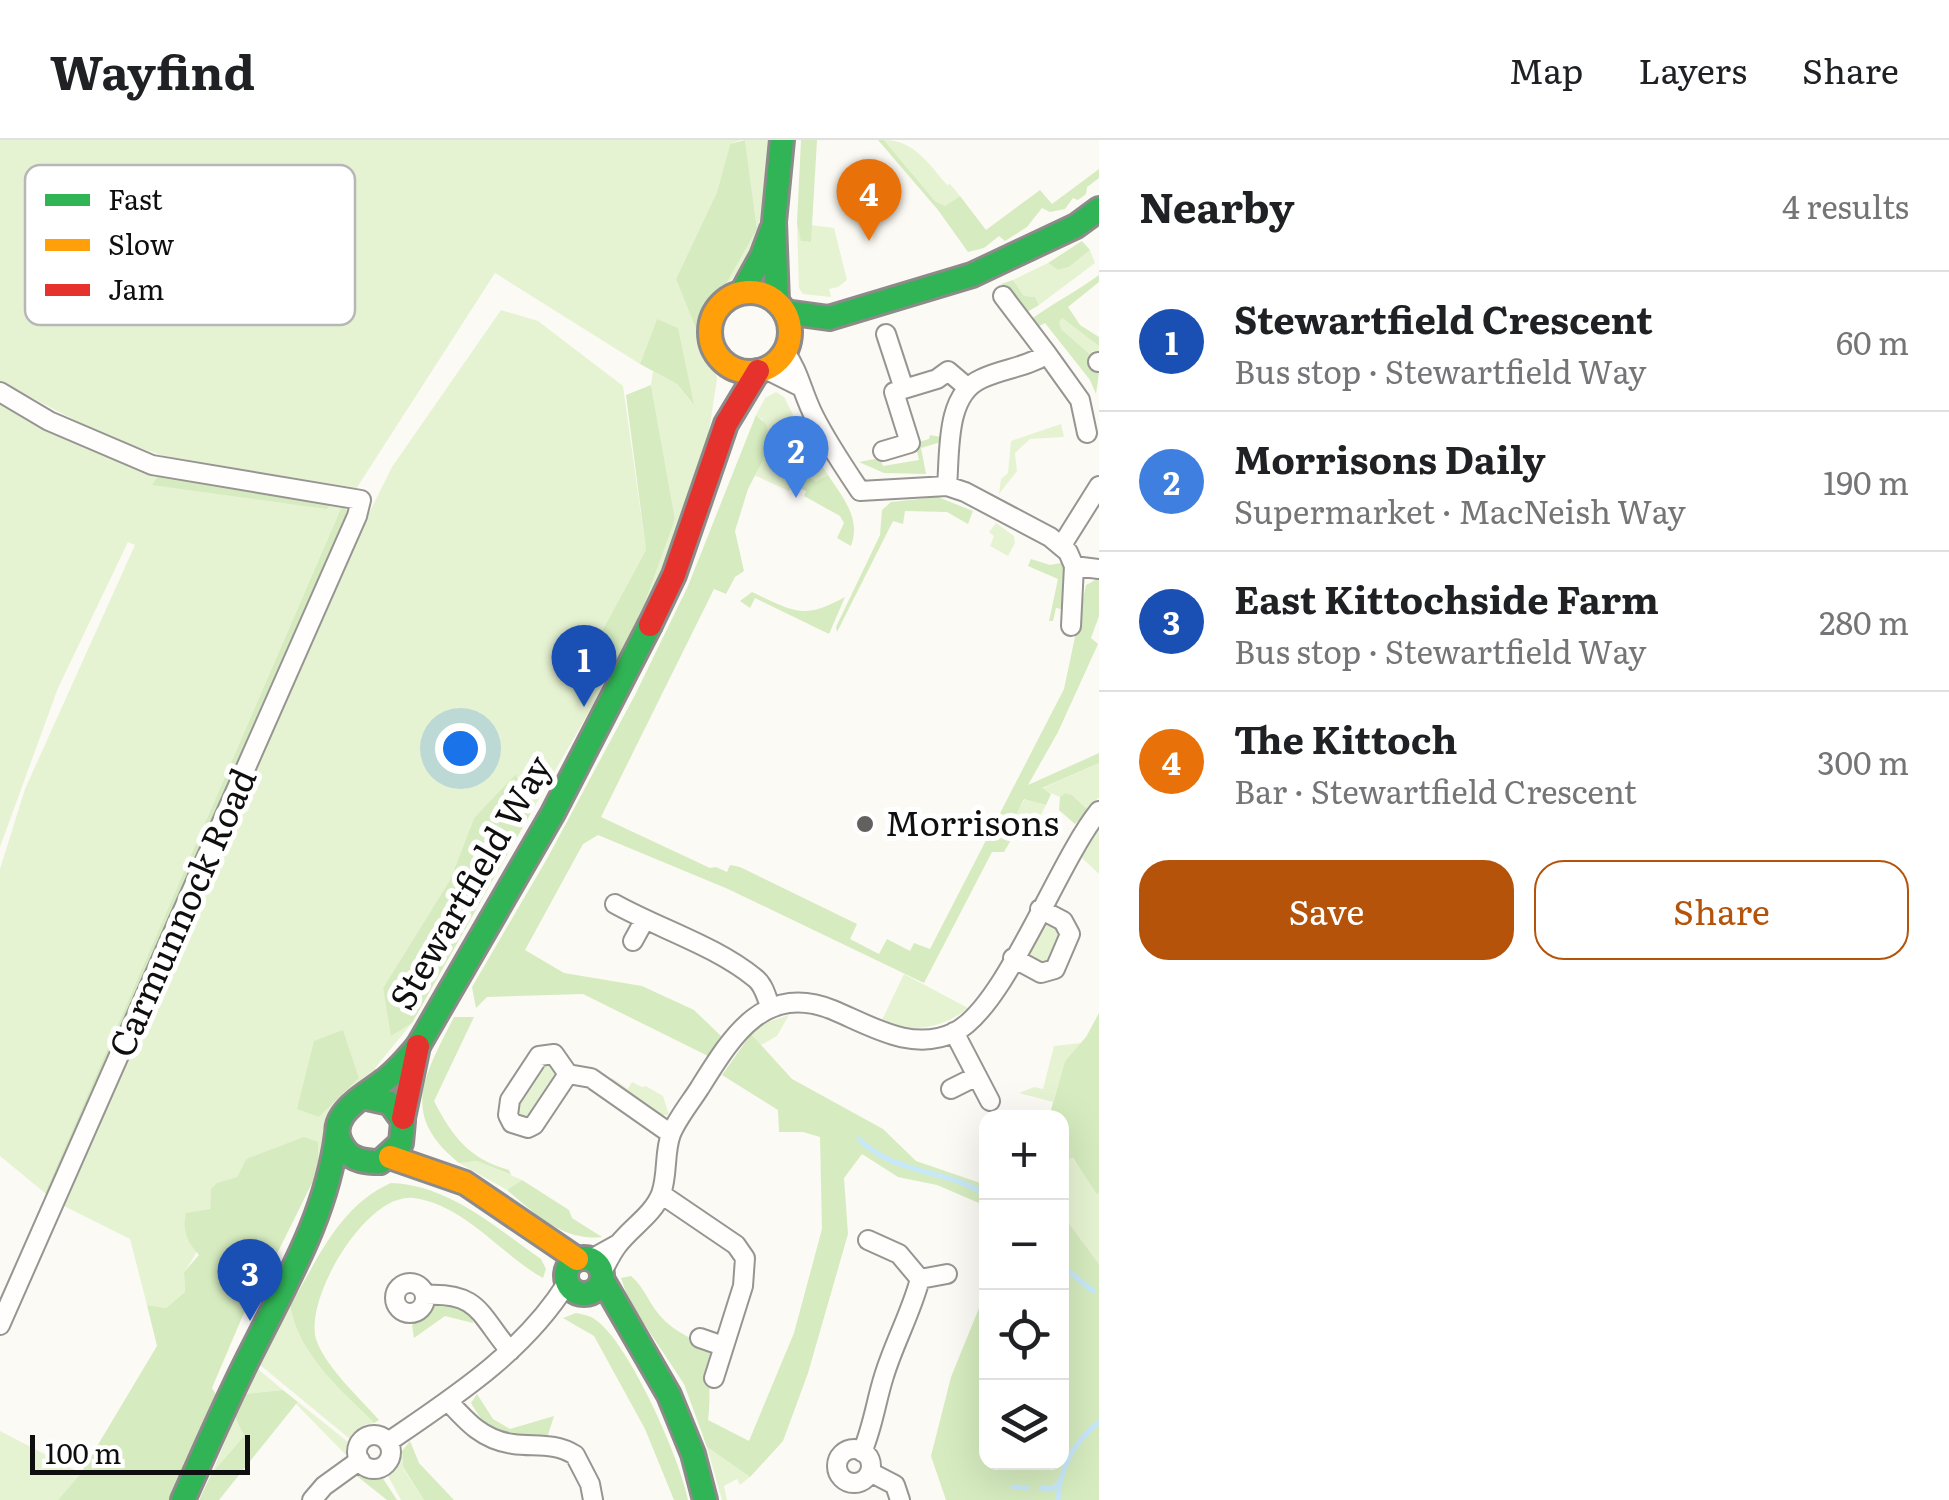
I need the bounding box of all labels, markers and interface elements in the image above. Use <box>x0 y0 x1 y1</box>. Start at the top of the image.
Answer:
text: Wayfind <box>50 34 255 105</box>
text: Map <box>1509 43 1583 95</box>
text: Layers <box>1638 43 1747 95</box>
text: Share <box>1802 43 1899 95</box>
pin: 4 <box>836 158 902 241</box>
legend <box>25 165 355 325</box>
text: Nearby <box>1139 174 1295 236</box>
text: Fast <box>108 177 163 219</box>
text: 4 results <box>1782 181 1909 229</box>
text: Slow <box>108 222 174 264</box>
text: Jam <box>108 267 164 309</box>
text: Stewartfield Crescent <box>1234 289 1653 346</box>
text: 1 <box>1165 317 1178 365</box>
text: 60 m <box>1836 317 1909 365</box>
text: Bus stop · Stewartfield Way <box>1234 346 1646 394</box>
pin: 2 <box>764 416 828 498</box>
text: Morrisons Daily <box>1234 429 1546 486</box>
text: 2 <box>1163 457 1180 505</box>
text: 190 m <box>1823 457 1909 505</box>
text: Supermarket · MacNeish Way <box>1234 486 1686 534</box>
text: East Kittochside Farm <box>1234 569 1659 626</box>
text: 3 <box>1163 597 1180 645</box>
text: 280 m <box>1819 597 1909 645</box>
pin: 1 <box>552 624 616 707</box>
text: Bus stop · Stewartfield Way <box>1234 626 1646 674</box>
text: The Kittoch <box>1234 709 1457 766</box>
your location <box>435 723 486 774</box>
text: 4 <box>1162 737 1181 785</box>
text: 300 m <box>1817 737 1909 785</box>
street label: Stewartfield Way <box>374 744 563 1018</box>
street label: Carmunnock Road <box>93 759 267 1064</box>
text: Bar · Stewartfield Crescent <box>1234 766 1637 814</box>
place label: Morrisons <box>885 795 1059 847</box>
marker: Morrisons <box>854 813 876 835</box>
button: Save <box>1139 860 1514 960</box>
button: Share <box>1534 860 1909 960</box>
map controls <box>979 1110 1069 1470</box>
button: + <box>979 1110 1069 1200</box>
button: − <box>979 1200 1069 1290</box>
pin: 3 <box>218 1238 282 1321</box>
button: locate <box>979 1290 1069 1380</box>
button: layers <box>979 1380 1069 1470</box>
scale bar <box>30 1430 250 1474</box>
text: 100 m <box>45 1431 122 1473</box>

